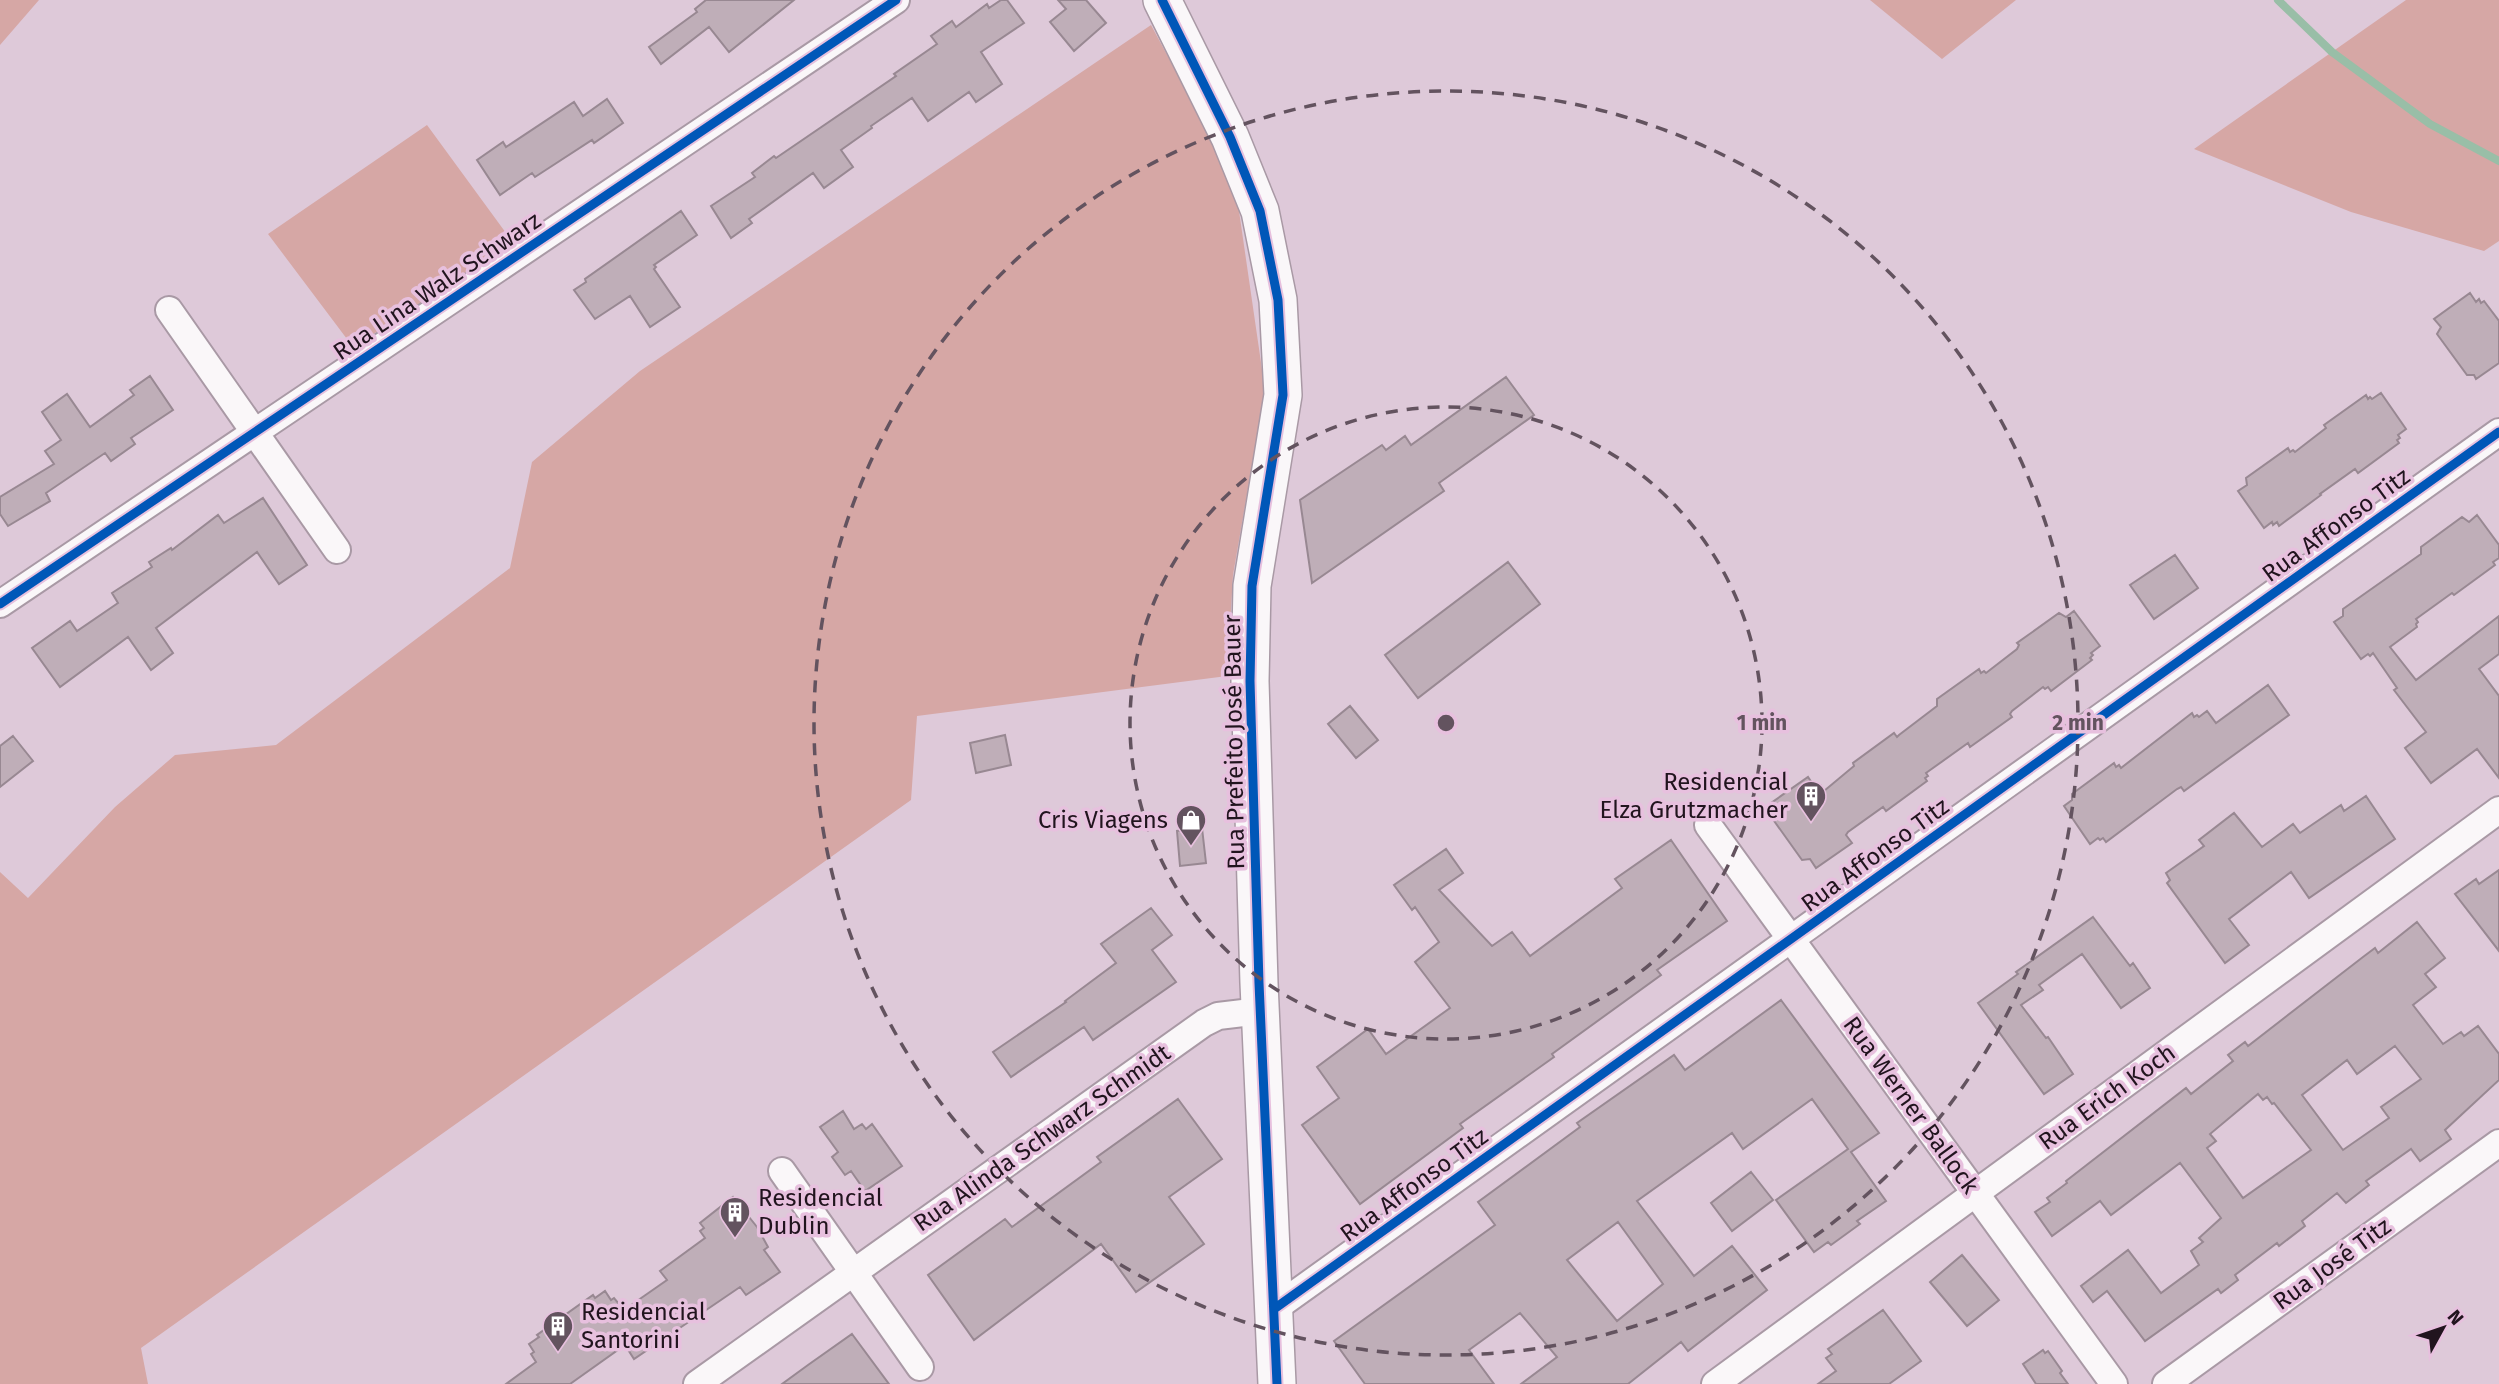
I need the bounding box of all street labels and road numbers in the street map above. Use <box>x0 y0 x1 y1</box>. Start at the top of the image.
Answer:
street label: Rua Lina Walz Schwarz <box>328 206 546 366</box>
street label: Rua Affonso Titz <box>2257 462 2415 588</box>
street label: Rua Prefeito José Bauer <box>1218 613 1250 870</box>
street label: Rua Affonso Titz <box>1796 792 1954 918</box>
street label: Rua Werner Ballock <box>1837 1011 1985 1199</box>
street label: Rua Alinda Schwarz Schmidt <box>908 1038 1176 1237</box>
street label: Rua Erich Koch <box>2033 1038 2181 1156</box>
street label: Rua Affonso Titz <box>1335 1122 1493 1248</box>
street label: Rua José Titz <box>2268 1212 2396 1316</box>

